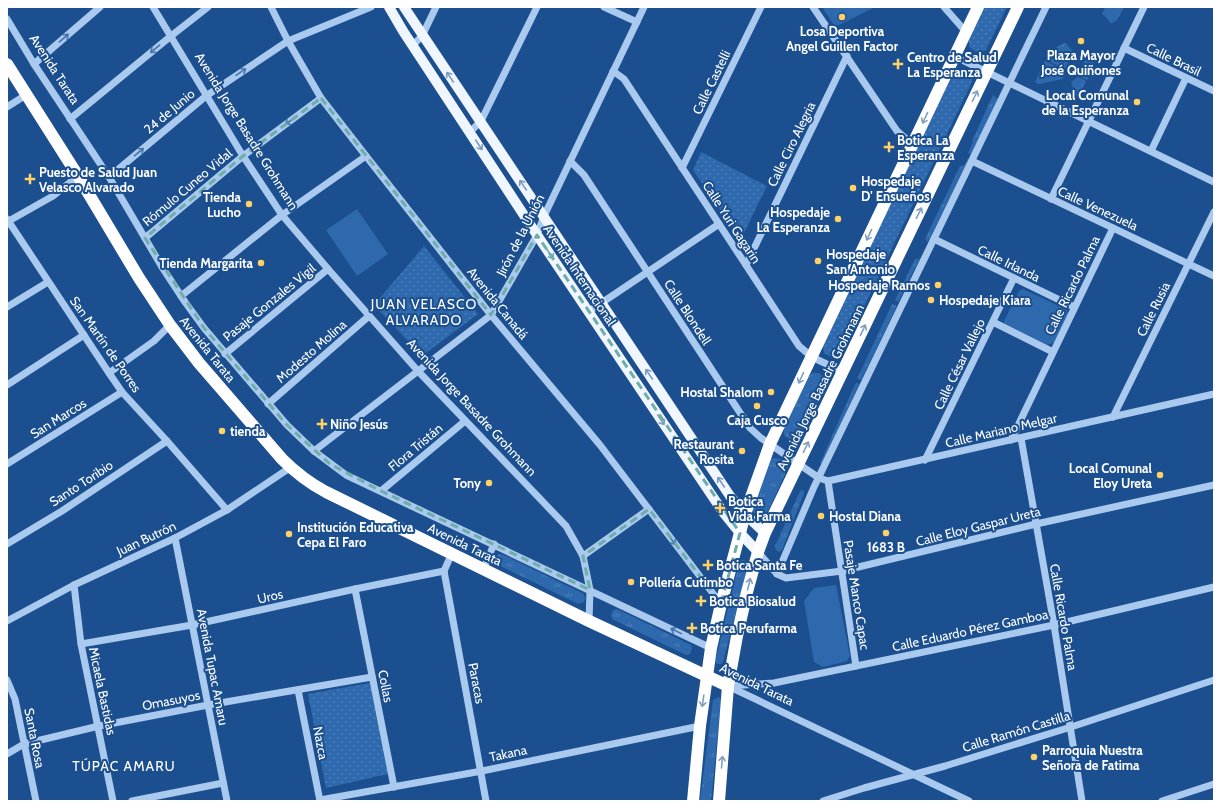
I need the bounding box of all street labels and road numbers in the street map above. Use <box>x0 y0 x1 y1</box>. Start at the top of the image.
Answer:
street label: Avenida Tarata <box>27 31 84 108</box>
street label: Calle Brasil <box>1144 39 1204 79</box>
street label: Calle Castelli <box>689 47 733 117</box>
street label: Avenida Jorge Basadre Grohmann <box>192 49 302 213</box>
street label: 24 de Junio <box>140 85 198 137</box>
street label: Calle Ciro Alegria <box>764 98 819 189</box>
street label: Rómulo Cuneo Vidal <box>139 145 235 229</box>
street label: Calle Yuri Gagarin <box>699 178 765 266</box>
street label: Calle Venezuela <box>1055 182 1141 234</box>
street label: Jirón de la Unión <box>492 191 548 280</box>
street label: Avenida Internacional <box>540 222 620 328</box>
street label: Calle Ricardo Palma <box>1041 232 1103 337</box>
street label: Calle Irlanda <box>975 241 1043 285</box>
street label: Pasaje Gonzales Vigil <box>219 260 319 345</box>
street label: Avenida Canadá <box>464 264 532 343</box>
street label: Calle Blondell <box>661 276 715 348</box>
street label: Calle Rusia <box>1133 278 1173 339</box>
street label: San Martín de Porres <box>67 293 145 396</box>
street label: Avenida Jorge Basadre Grohmann <box>773 301 867 473</box>
street label: Avenida Tarata <box>177 313 240 386</box>
street label: Modesto Molina <box>273 316 350 386</box>
street label: Calle César Vallejo <box>930 316 989 413</box>
street label: Avenida Jorge Basadre Grohmann <box>404 335 540 479</box>
street label: San Marcos <box>27 394 89 441</box>
street label: Calle Mariano Melgar <box>944 409 1059 451</box>
street label: Flora Tristán <box>385 420 445 474</box>
street label: Santo Toribio <box>46 457 116 509</box>
street label: Calle Eloy Gaspar Ureta <box>914 503 1043 549</box>
street label: Juan Butrón <box>113 517 178 559</box>
street label: Avenida Tarata <box>426 519 505 569</box>
street label: Pasaje Manco Capac <box>839 539 874 651</box>
street label: Calle Ricardo Palma <box>1047 562 1081 672</box>
street label: Uros <box>256 585 285 607</box>
street label: Calle Eduardo Pérez Gamboa <box>891 605 1050 654</box>
street label: Avenida Tupac Amaru <box>194 607 232 727</box>
street label: Micaela Bastidas <box>86 646 120 737</box>
street label: Avenida Tarata <box>718 659 797 709</box>
street label: Paracas <box>465 661 489 705</box>
street label: Collas <box>375 668 397 704</box>
street label: Omasuyos <box>141 686 202 713</box>
street label: Santa Rosa <box>21 707 49 770</box>
street label: Calle Ramón Castilla <box>960 707 1073 755</box>
street label: Nazca <box>310 725 332 762</box>
street label: Takana <box>488 741 529 765</box>

